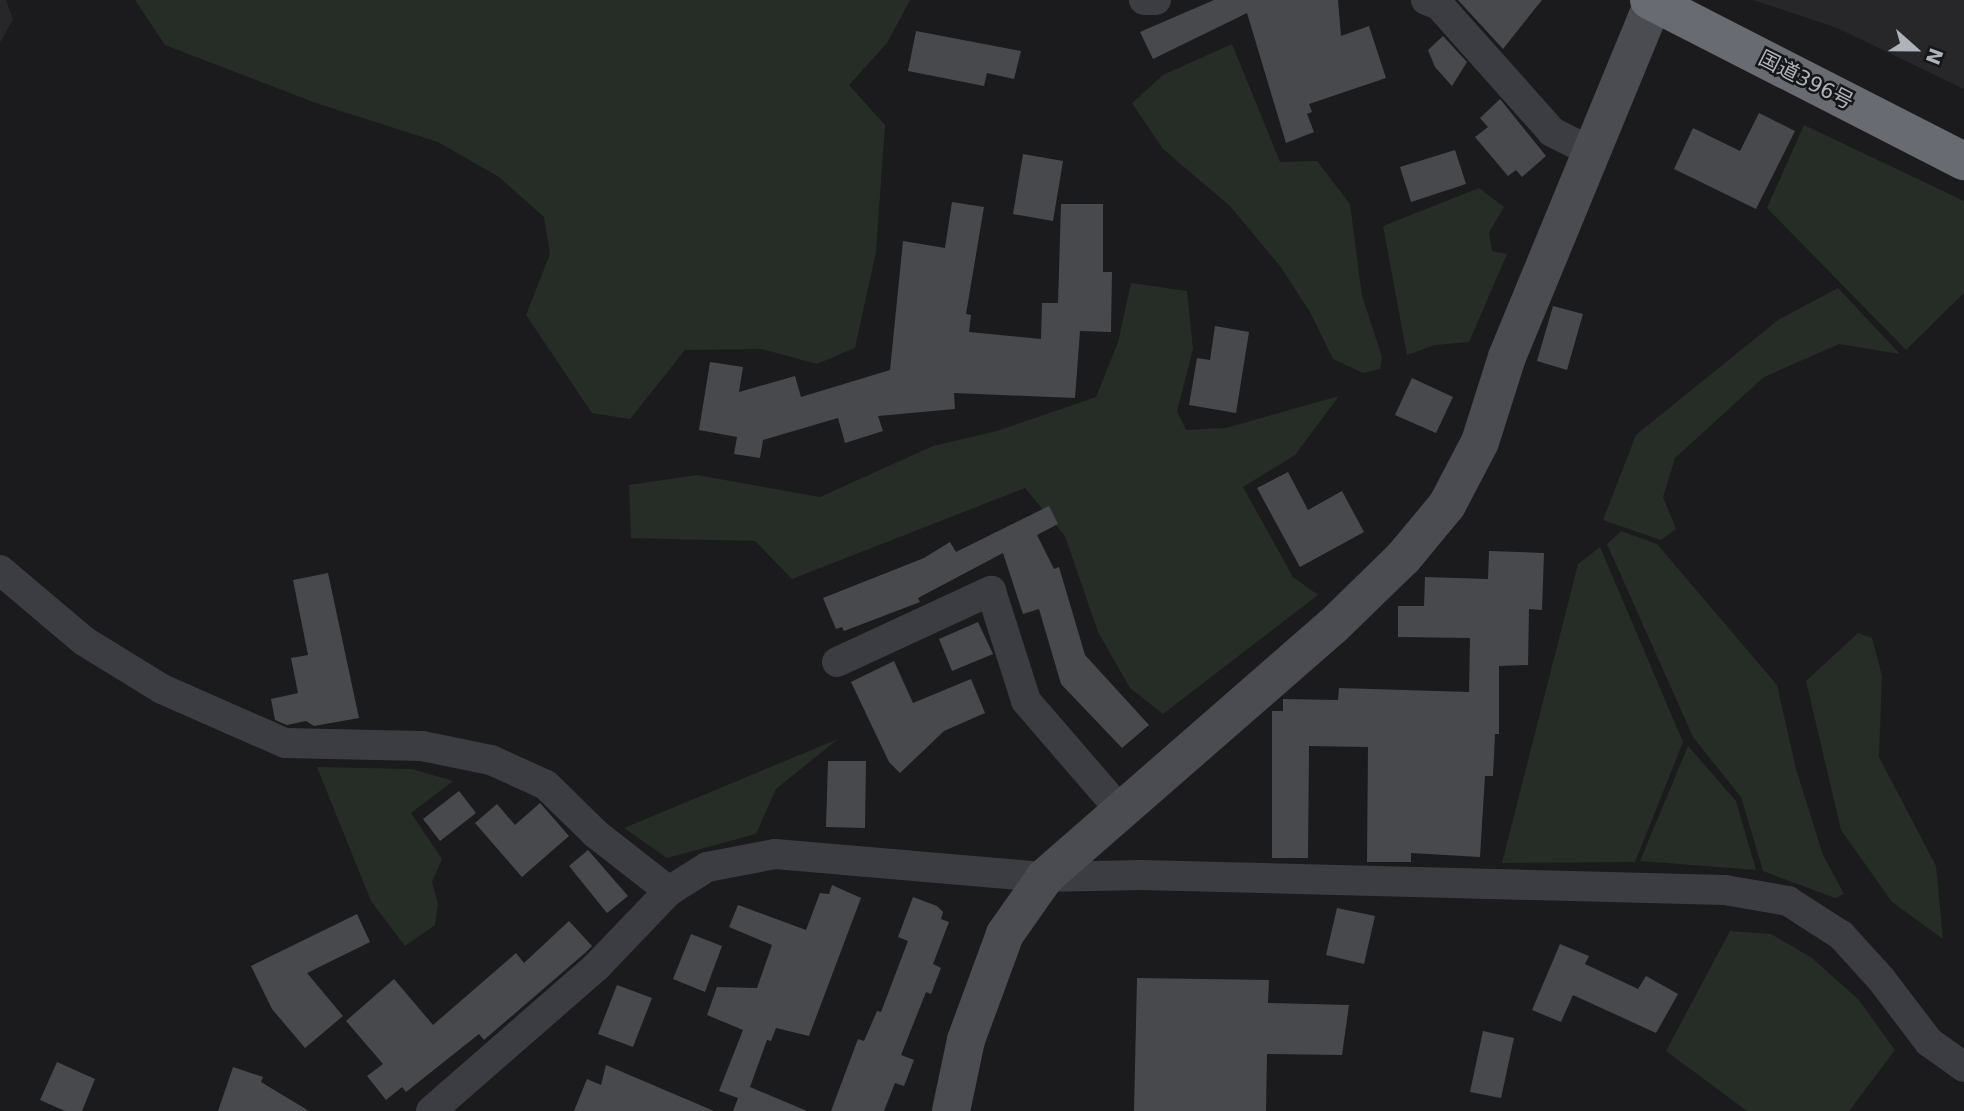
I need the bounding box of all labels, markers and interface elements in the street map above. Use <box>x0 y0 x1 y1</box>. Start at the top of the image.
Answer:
north arrow <box>1880 14 1950 84</box>
street label: 国道396号 <box>1754 45 1858 115</box>
text: N <box>1921 45 1948 68</box>

